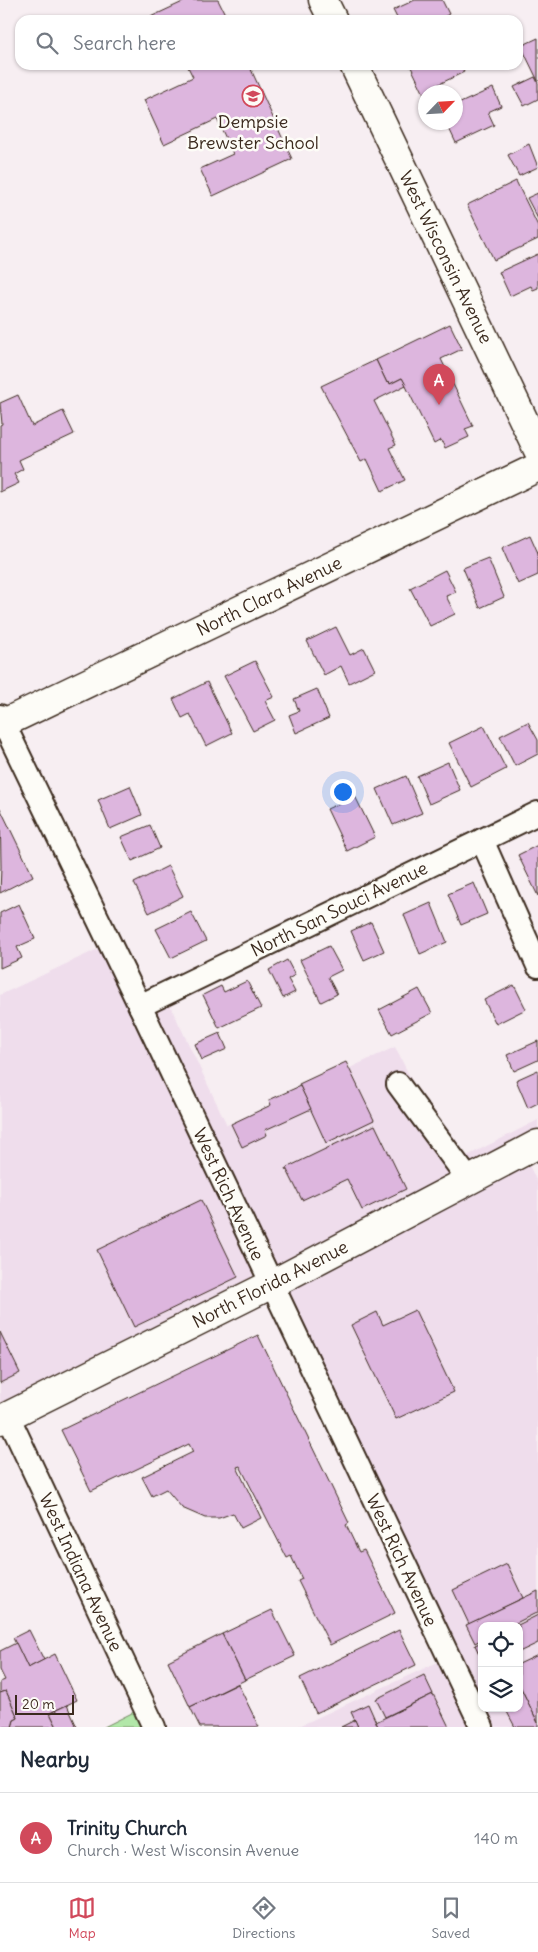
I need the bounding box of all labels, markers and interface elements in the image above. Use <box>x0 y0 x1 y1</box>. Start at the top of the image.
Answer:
search box <box>15 15 523 70</box>
icon: search <box>33 29 61 57</box>
text: Search here <box>73 31 176 55</box>
school or university icon: Dempsie Brewster School <box>241 84 265 108</box>
north arrow <box>418 85 463 130</box>
place label: Dempsie Brewster School <box>187 110 319 154</box>
street label: West Wisconsin Avenue <box>394 167 498 347</box>
pin: A <box>423 364 455 405</box>
street label: North Clara Avenue <box>193 551 345 641</box>
your location <box>330 779 356 805</box>
street label: North San Souci Avenue <box>247 856 431 962</box>
street label: West Rich Avenue <box>188 1124 270 1264</box>
street label: North Florida Avenue <box>188 1235 352 1333</box>
street label: West Indiana Avenue <box>34 1489 128 1655</box>
street label: West Rich Avenue <box>361 1490 443 1630</box>
map controls <box>478 1622 523 1712</box>
button: locate <box>478 1622 523 1667</box>
button: layers <box>478 1667 523 1712</box>
scale bar <box>15 1692 74 1715</box>
text: 20 m <box>22 1695 55 1713</box>
text: Nearby <box>20 1746 90 1773</box>
text: Trinity Church <box>67 1816 187 1840</box>
text: A <box>31 1828 41 1848</box>
text: 140 m <box>474 1828 518 1848</box>
text: Church · West Wisconsin Avenue <box>67 1840 299 1860</box>
tab: Map <box>68 1894 96 1942</box>
tab: Directions <box>232 1894 295 1942</box>
tab: Saved <box>432 1894 470 1942</box>

